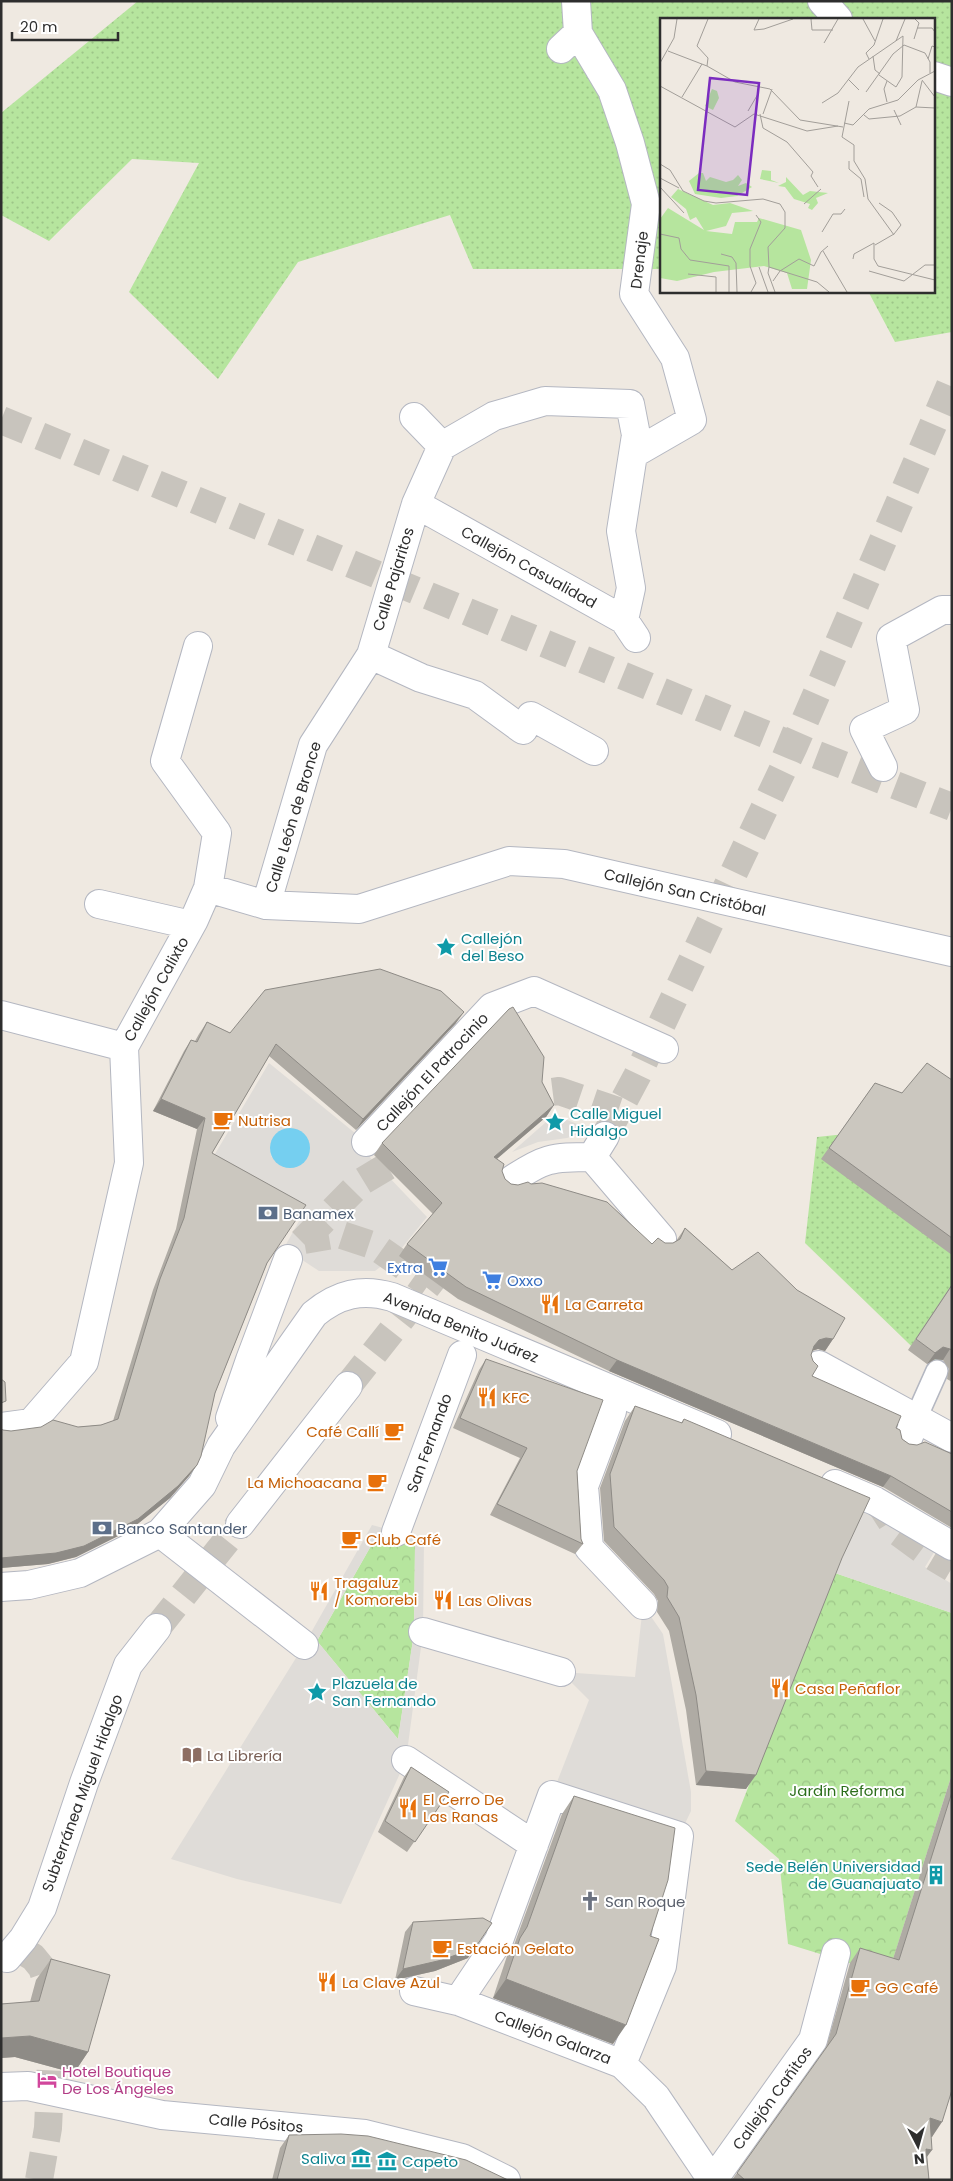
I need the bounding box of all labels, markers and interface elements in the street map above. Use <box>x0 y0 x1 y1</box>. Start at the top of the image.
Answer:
scale bar <box>12 10 119 42</box>
text: 20 m <box>20 16 58 37</box>
inset map <box>660 18 936 292</box>
street label: Drenaje <box>625 230 653 290</box>
street label: Callejón Casualidad <box>457 521 601 613</box>
street label: Calle Pajaritos <box>367 524 419 633</box>
street label: Calle León de Bronce <box>260 739 326 895</box>
street label: Callejón San Cristóbal <box>602 863 768 921</box>
place label: Callejón del Beso <box>461 928 524 966</box>
street label: Callejón Calixto <box>119 933 193 1045</box>
place icon: Callejón del Beso <box>435 936 457 958</box>
street label: Callejón El Patrocinio <box>371 1008 493 1136</box>
place label: Calle Miguel Hidalgo <box>570 1103 662 1141</box>
cafe icon: Nutrisa <box>212 1109 234 1131</box>
place label: Nutrisa <box>238 1110 291 1131</box>
place icon: Calle Miguel Hidalgo <box>544 1111 566 1133</box>
bank icon: Banamex <box>257 1202 279 1224</box>
place label: Banamex <box>283 1203 354 1224</box>
supermarket icon: Extra <box>427 1256 449 1278</box>
place label: Extra <box>387 1257 423 1278</box>
supermarket icon: Oxxo <box>481 1269 503 1291</box>
place label: Oxxo <box>507 1270 543 1291</box>
street label: Avenida Benito Juárez <box>380 1286 542 1368</box>
restaurant icon: La Carreta <box>539 1293 561 1315</box>
place label: La Carreta <box>565 1294 643 1315</box>
restaurant icon: KFC <box>476 1386 498 1408</box>
place label: KFC <box>502 1387 530 1408</box>
street label: San Fernando <box>401 1391 457 1495</box>
cafe icon: Café Callí <box>383 1420 405 1442</box>
place label: Café Callí <box>306 1421 379 1442</box>
cafe icon: La Michoacana <box>366 1471 388 1493</box>
place label: La Michoacana <box>247 1472 362 1493</box>
bank icon: Banco Santander <box>91 1517 113 1539</box>
place label: Banco Santander <box>117 1518 248 1539</box>
cafe icon: Club Café <box>340 1528 362 1550</box>
place label: Club Café <box>366 1529 441 1550</box>
place label: Tragaluz / Komorebi <box>334 1572 418 1610</box>
restaurant icon: Tragaluz / Komorebi <box>308 1580 330 1602</box>
restaurant icon: Las Olivas <box>432 1589 454 1611</box>
place label: Las Olivas <box>458 1590 532 1611</box>
place label: Plazuela de San Fernando <box>332 1673 436 1711</box>
restaurant icon: Casa Peñaflor <box>769 1677 791 1699</box>
place label: Casa Peñaflor <box>795 1678 901 1699</box>
place icon: Plazuela de San Fernando <box>306 1681 328 1703</box>
street label: Subterránea Miguel Hidalgo <box>36 1691 128 1895</box>
library icon: La Librería <box>181 1744 203 1766</box>
place label: La Librería <box>207 1745 282 1766</box>
park label: Jardín Reforma <box>789 1780 905 1801</box>
place label: El Cerro De Las Ranas <box>423 1789 504 1827</box>
restaurant icon: El Cerro De Las Ranas <box>397 1797 419 1819</box>
place label: Sede Belén Universidad de Guanajuato <box>746 1856 921 1894</box>
building icon: Sede Belén Universidad de Guanajuato <box>925 1864 947 1886</box>
church icon: San Roque <box>579 1890 601 1912</box>
place label: San Roque <box>605 1891 685 1912</box>
cafe icon: Estación Gelato <box>431 1937 453 1959</box>
place label: Estación Gelato <box>457 1938 574 1959</box>
restaurant icon: La Clave Azul <box>316 1971 338 1993</box>
place label: La Clave Azul <box>342 1972 440 1993</box>
cafe icon: GG Café <box>849 1976 871 1998</box>
place label: GG Café <box>875 1977 938 1998</box>
street label: Callejón Galarza <box>492 2005 614 2069</box>
street label: Callejón Cañitos <box>727 2042 817 2154</box>
place label: Hotel Boutique De Los Ángeles <box>62 2061 174 2099</box>
hotel icon: Hotel Boutique De Los Ángeles <box>36 2069 58 2091</box>
street label: Calle Pósitos <box>208 2108 304 2138</box>
north arrow <box>893 2121 943 2171</box>
museum icon: Saliva <box>350 2147 372 2169</box>
place label: Saliva <box>301 2148 346 2169</box>
text: N <box>913 2148 926 2169</box>
museum icon: Capeto <box>376 2150 398 2172</box>
place label: Capeto <box>402 2151 458 2172</box>

